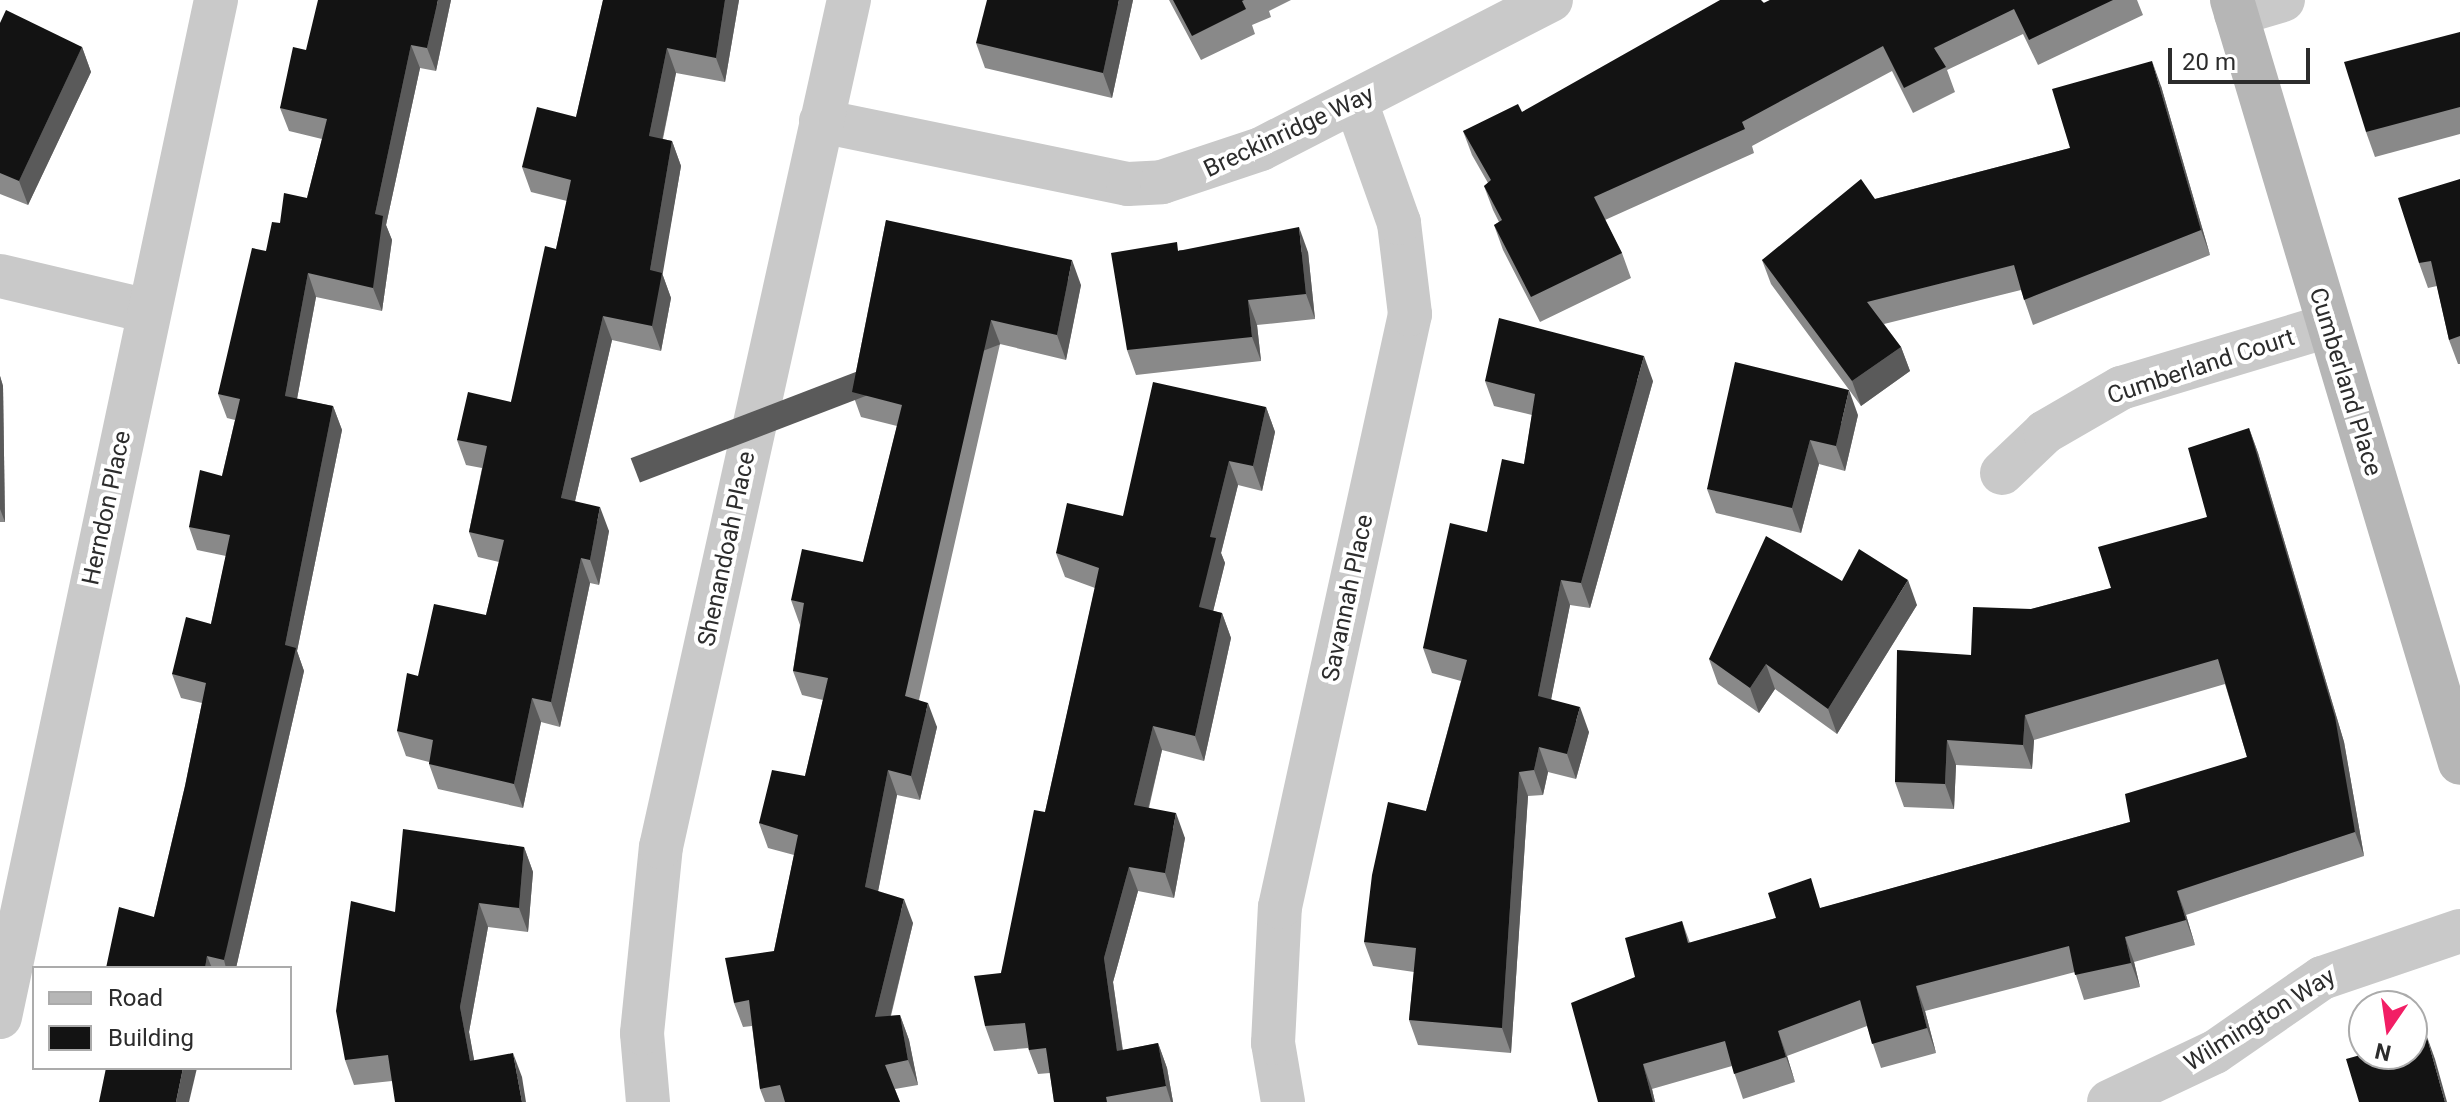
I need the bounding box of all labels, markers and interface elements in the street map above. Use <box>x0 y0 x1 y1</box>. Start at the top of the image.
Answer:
scale bar <box>2172 32 2314 82</box>
text: 20 m <box>2182 48 2236 76</box>
street label: Breckinridge Way <box>1199 80 1379 184</box>
street label: Cumberland Place <box>2303 284 2387 480</box>
street label: Cumberland Court <box>2104 323 2298 411</box>
street label: Herndon Place <box>77 428 137 588</box>
street label: Shenandoah Place <box>692 449 762 649</box>
street label: Savannah Place <box>1316 512 1380 684</box>
street label: Wilmington Way <box>2179 962 2341 1078</box>
legend <box>32 966 292 1070</box>
text: Road <box>108 984 163 1012</box>
north arrow <box>2348 990 2428 1070</box>
text: Building <box>108 1024 194 1052</box>
text: N <box>2373 1038 2393 1066</box>

